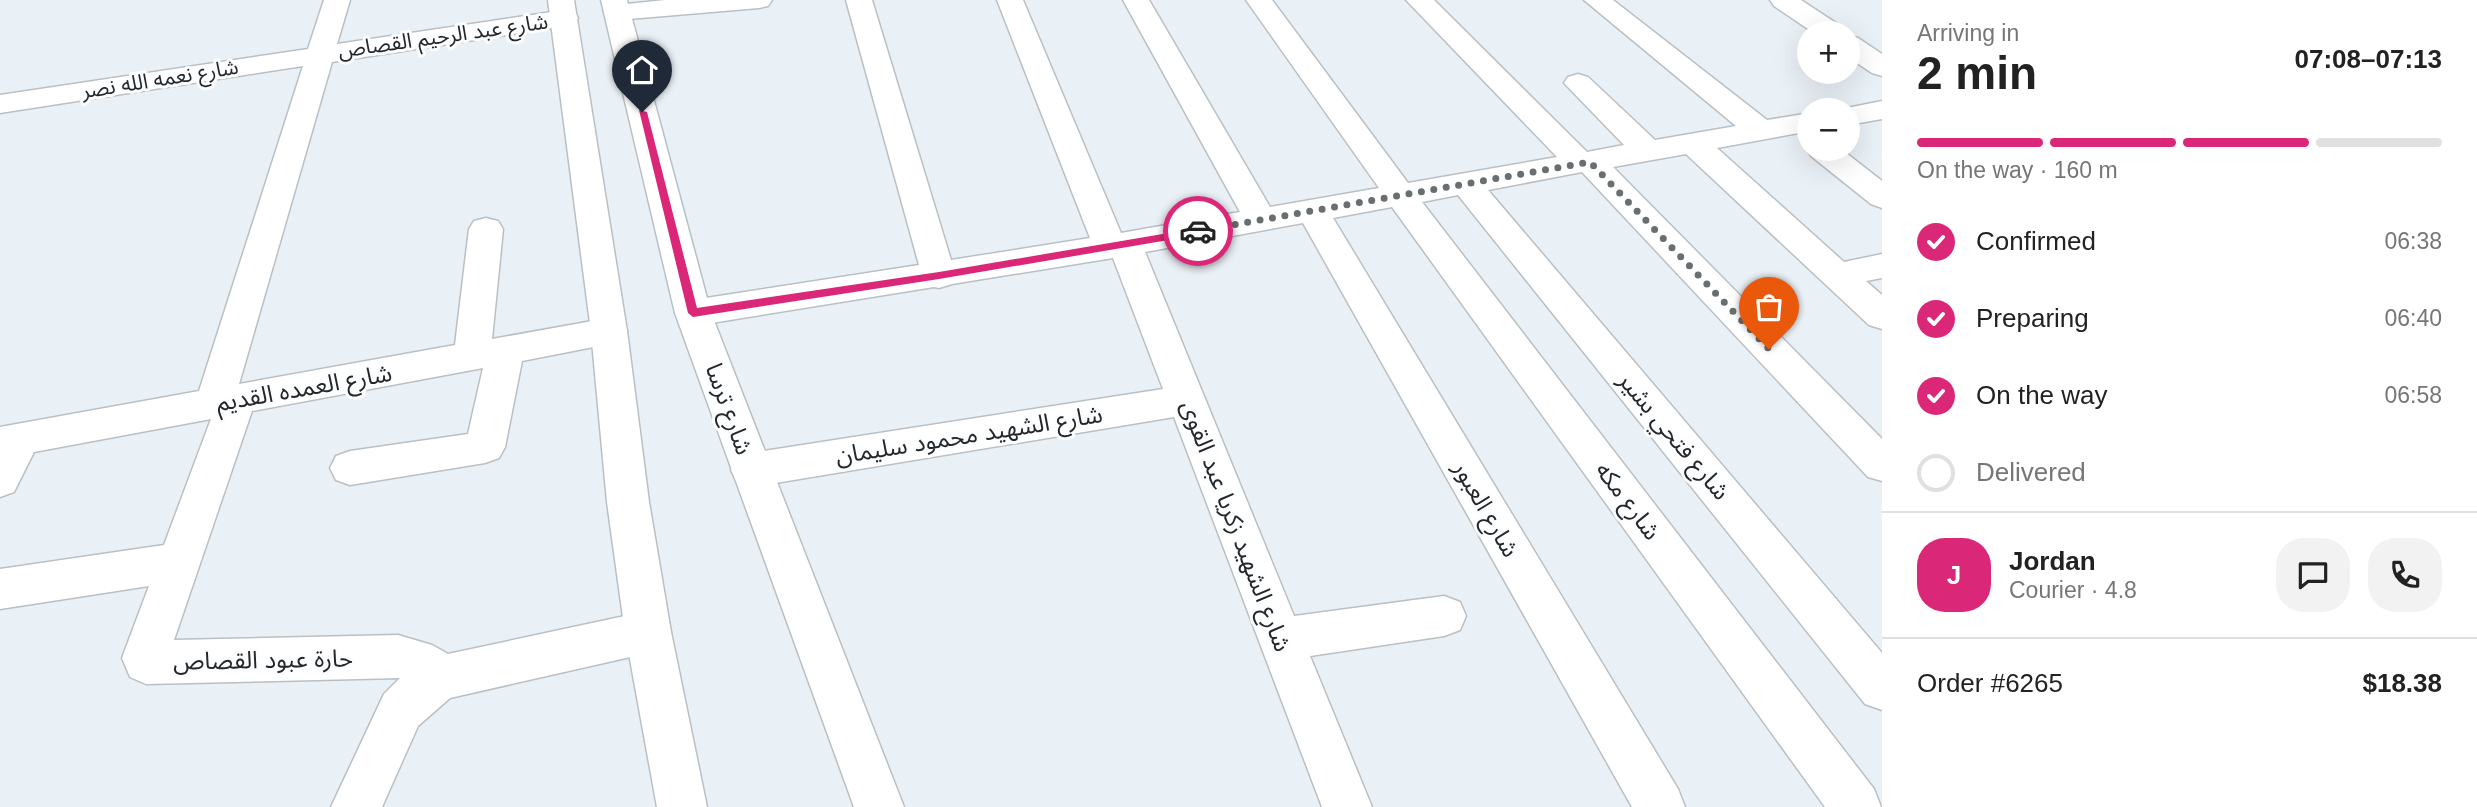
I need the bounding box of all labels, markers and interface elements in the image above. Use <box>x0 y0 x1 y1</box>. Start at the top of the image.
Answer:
street label: شارع عبد الرحيم القصاص <box>337 9 550 66</box>
text: Arriving in <box>1917 20 2019 46</box>
map controls <box>1797 21 1860 161</box>
button: + <box>1797 21 1860 84</box>
pin <box>612 40 672 112</box>
text: 07:08–07:13 <box>2295 44 2442 74</box>
text: 2 min <box>1917 47 2037 99</box>
icon: home <box>623 51 661 89</box>
street label: شارع نعمه الله نصر <box>79 55 240 106</box>
button: − <box>1797 98 1860 161</box>
text: On the way · 160 m <box>1917 157 2118 183</box>
courier <box>1163 196 1233 266</box>
icon: car <box>1179 212 1217 250</box>
icon: check <box>1917 223 1955 261</box>
text: Confirmed <box>1976 226 2096 256</box>
text: 06:38 <box>2384 228 2442 254</box>
pin <box>1739 277 1799 349</box>
icon: bag <box>1750 288 1788 326</box>
icon: check <box>1917 300 1955 338</box>
text: Preparing <box>1976 303 2089 333</box>
text: 06:40 <box>2384 305 2442 331</box>
street label: شارع العمده القديم <box>214 359 395 420</box>
street label: شارع ترسا <box>697 359 758 460</box>
street label: شارع فتحي بشير <box>1608 366 1736 508</box>
icon: check <box>1917 377 1955 415</box>
text: On the way <box>1976 380 2108 410</box>
text: 06:58 <box>2384 382 2442 408</box>
street label: شارع الشهيد زكريا عبد القوى <box>1172 396 1297 657</box>
street label: شارع الشهيد محمود سليمان <box>834 400 1105 473</box>
street label: شارع العبور <box>1444 455 1525 564</box>
street label: شارع مكه <box>1587 457 1666 547</box>
text: Delivered <box>1976 457 2086 487</box>
button: chat <box>2276 538 2350 612</box>
button: phone <box>2368 538 2442 612</box>
text: Jordan <box>2009 546 2096 576</box>
text: J <box>1947 560 1961 590</box>
text: Courier · 4.8 <box>2009 577 2137 603</box>
street label: حارة عبود القصاص <box>173 644 353 676</box>
text: Order #6265 <box>1917 668 2063 698</box>
text: $18.38 <box>2362 668 2442 698</box>

